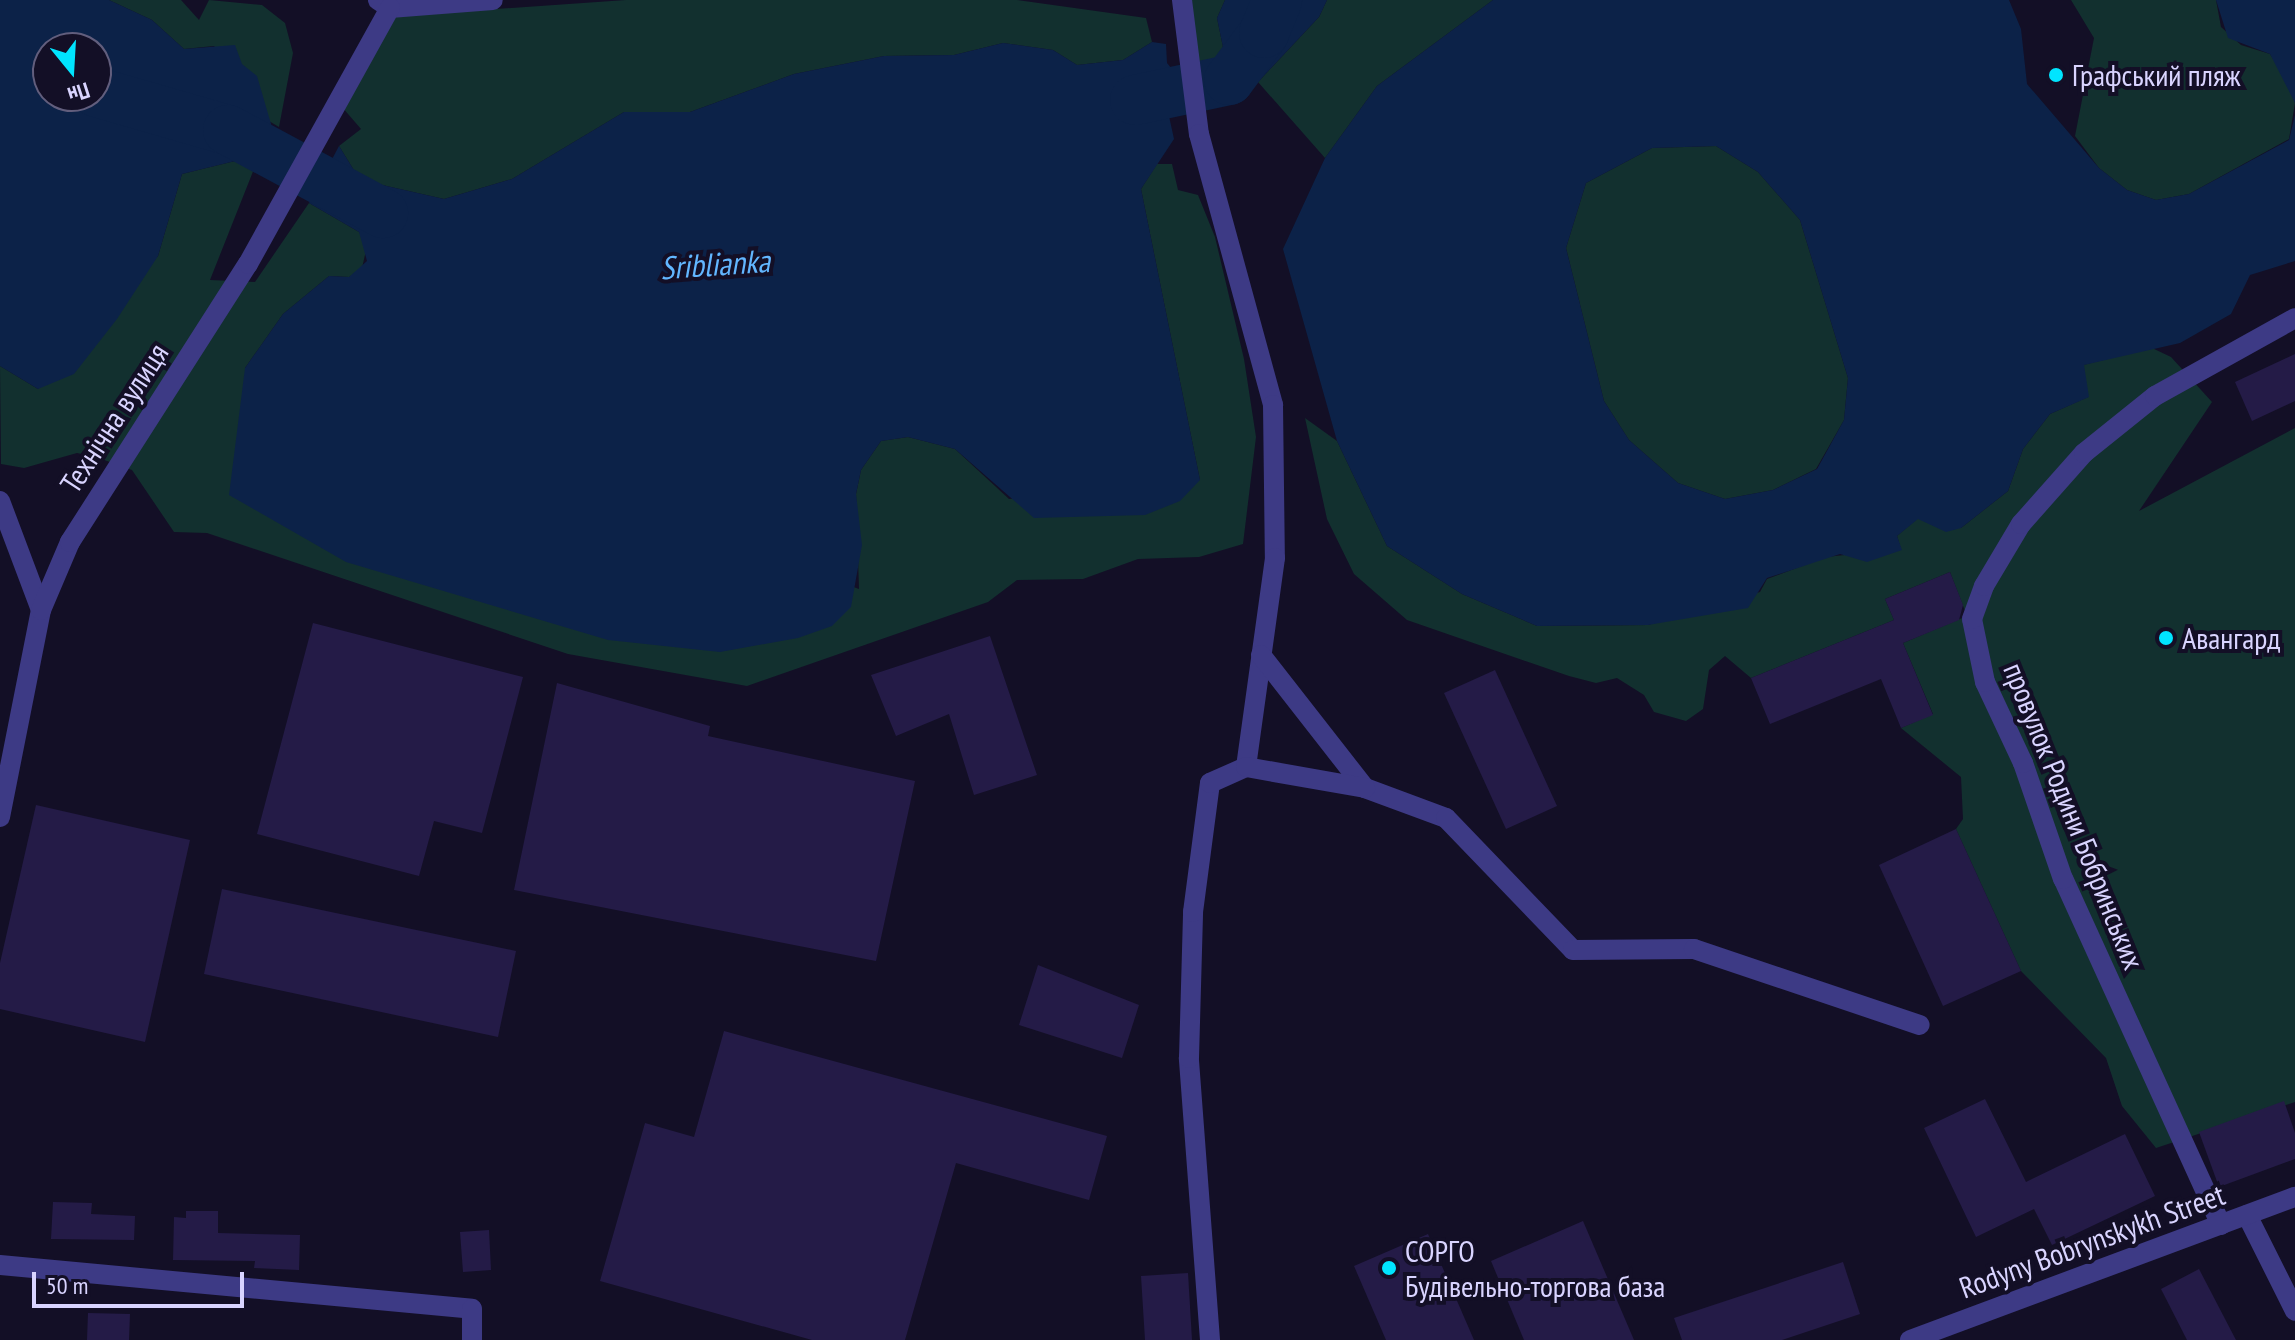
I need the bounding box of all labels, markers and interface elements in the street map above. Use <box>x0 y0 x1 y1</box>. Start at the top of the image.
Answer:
north arrow <box>32 32 112 112</box>
place label: Графський пляж <box>2072 57 2241 93</box>
marker: Графський пляж <box>2047 66 2065 84</box>
text: Пн <box>64 76 93 110</box>
water label: Sriblianka <box>659 241 771 287</box>
street label: Технічна вулиця <box>52 337 176 499</box>
place label: Авангард <box>2182 620 2280 656</box>
marker: Авангард <box>2157 629 2175 647</box>
street label: провулок Родини Бобринських <box>1996 658 2152 974</box>
street label: Rodyny Bobrynskykh Street <box>1954 1176 2230 1306</box>
place label: СОРГО Будівельно-торгова база <box>1405 1233 1665 1304</box>
scale bar <box>36 1256 248 1306</box>
marker: СОРГО Будівельно-торгова база <box>1380 1259 1398 1277</box>
text: 50 m <box>46 1270 88 1301</box>

